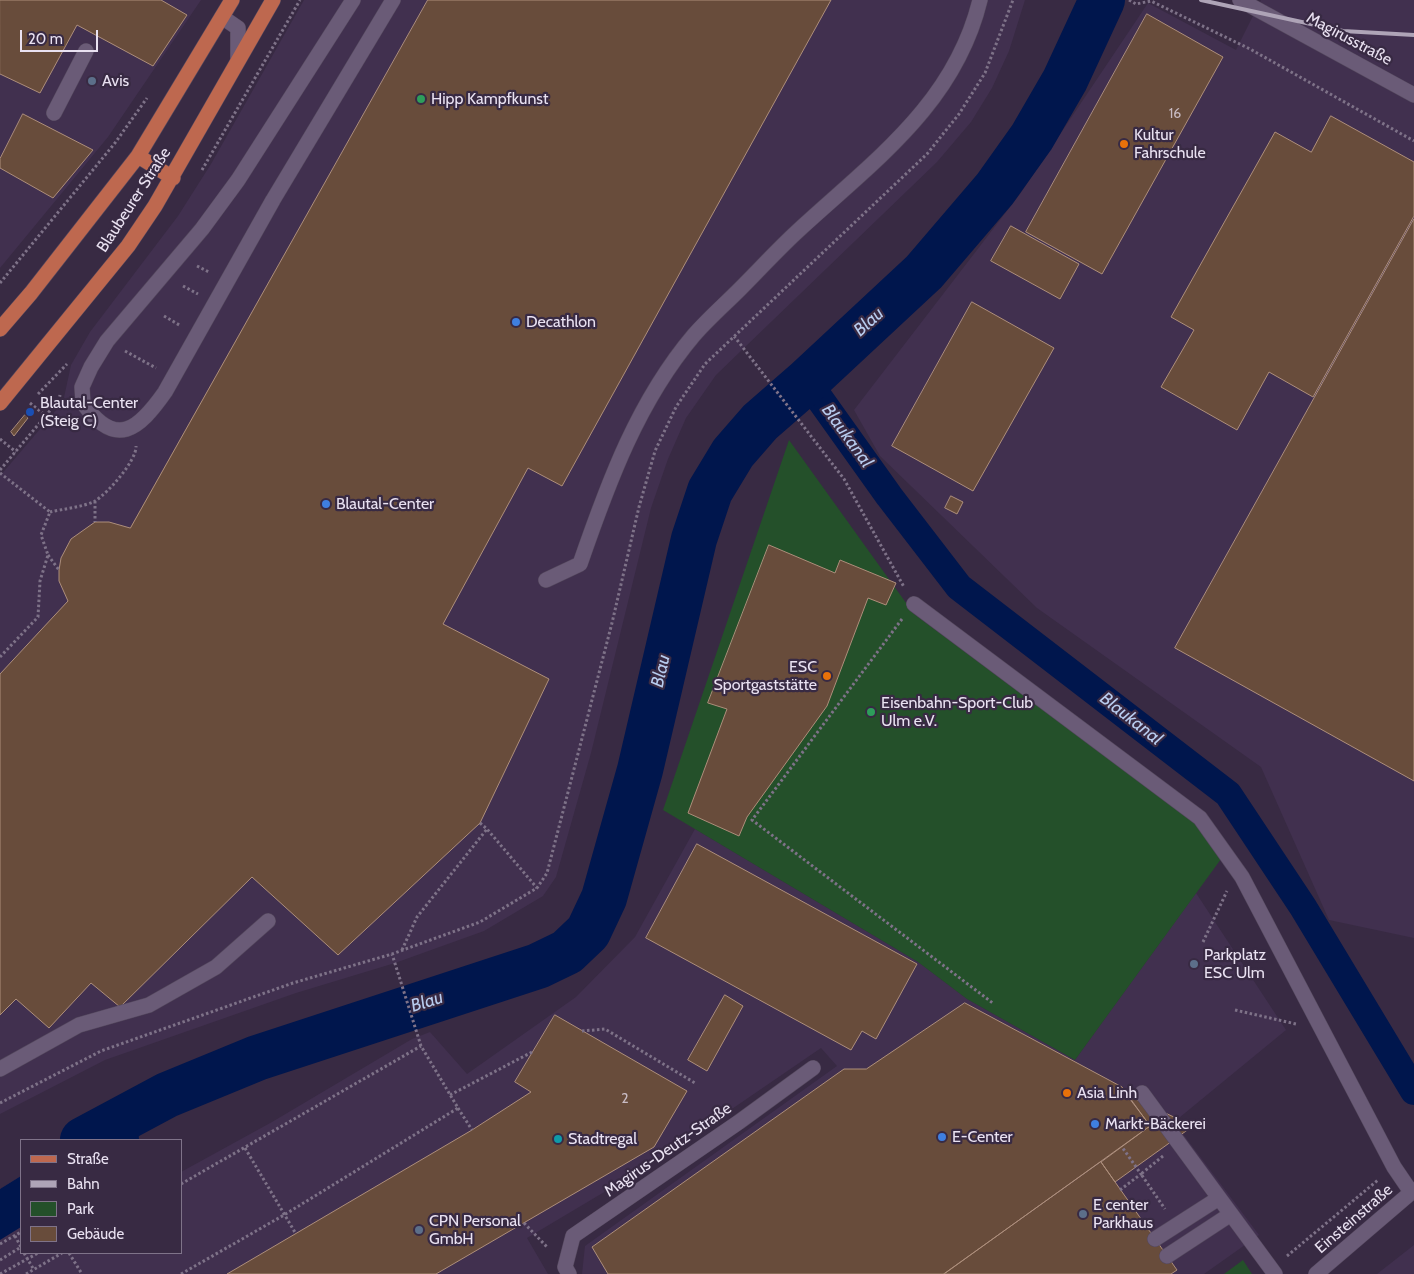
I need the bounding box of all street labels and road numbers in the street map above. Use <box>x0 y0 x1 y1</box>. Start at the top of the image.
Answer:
street label: Magirusstraße <box>1303 8 1395 70</box>
street label: Blaubeurer Straße <box>93 144 175 256</box>
street label: Magirus-Deutz-Straße <box>601 1099 735 1201</box>
street label: Einsteinstraße <box>1311 1180 1397 1258</box>

